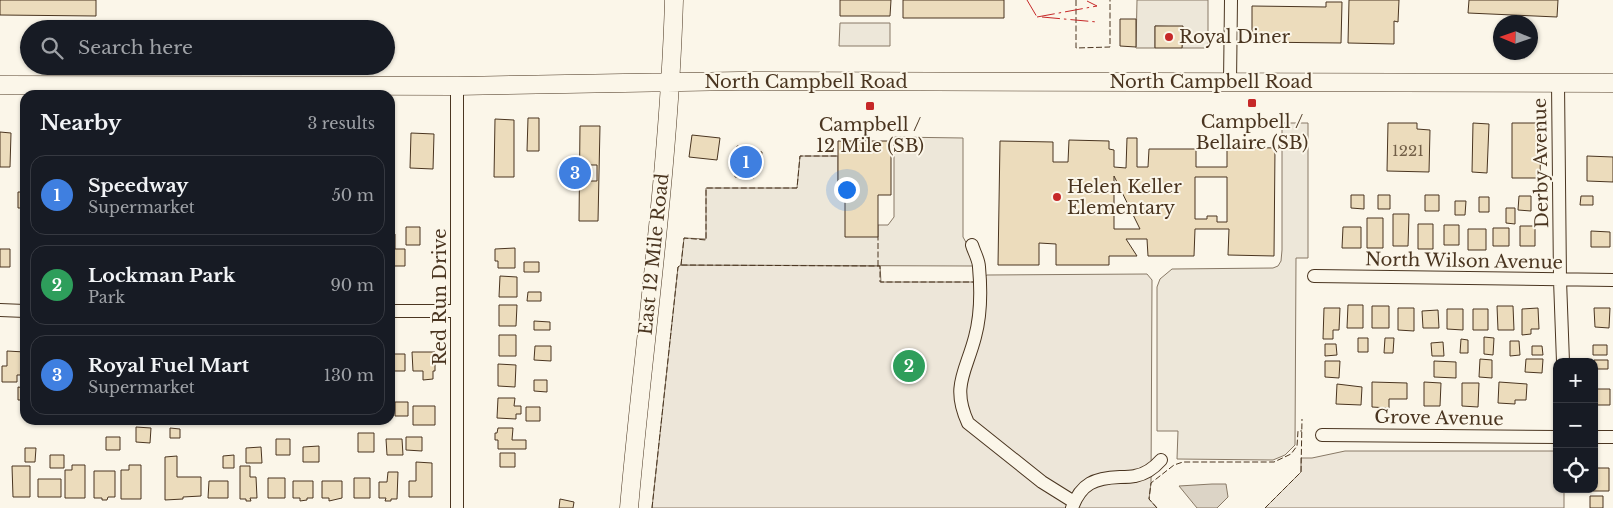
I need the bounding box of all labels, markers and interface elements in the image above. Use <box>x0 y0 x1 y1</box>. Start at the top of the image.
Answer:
north arrow <box>1493 15 1538 60</box>
search box <box>20 20 395 75</box>
place label: Royal Diner <box>1179 26 1290 48</box>
marker: Royal Diner <box>1163 31 1175 43</box>
icon: search <box>38 34 66 62</box>
text: Search here <box>78 36 193 59</box>
street label: North Campbell Road <box>704 71 908 93</box>
street label: North Campbell Road <box>1109 71 1313 93</box>
marker: Campbell / Bellaire (SB) <box>1246 97 1258 109</box>
street label: Derby Avenue <box>1529 98 1553 228</box>
marker: Campbell / 12 Mile (SB) <box>864 100 876 112</box>
text: Nearby <box>40 110 121 136</box>
place label: Campbell / Bellaire (SB) <box>1196 111 1308 154</box>
text: 3 results <box>307 113 375 133</box>
place label: Campbell / 12 Mile (SB) <box>816 114 924 157</box>
house number: 1221 <box>1392 141 1424 160</box>
pin: 1 <box>730 143 762 181</box>
pin: 3 <box>559 154 591 192</box>
street label: East 12 Mile Road <box>635 172 673 336</box>
text: Speedway <box>88 174 188 197</box>
place label: Helen Keller Elementary <box>1067 176 1182 219</box>
your location <box>834 177 860 203</box>
text: 1 <box>54 185 60 205</box>
text: 50 m <box>332 185 374 205</box>
marker: Helen Keller Elementary <box>1051 191 1063 203</box>
text: Supermarket <box>88 197 195 217</box>
street label: Red Run Drive <box>429 229 451 365</box>
street label: North Wilson Avenue <box>1365 248 1563 274</box>
text: Lockman Park <box>88 264 235 287</box>
text: 2 <box>52 275 62 295</box>
text: 90 m <box>331 275 374 295</box>
text: Park <box>88 287 125 307</box>
pin: 2 <box>893 347 925 385</box>
text: Royal Fuel Mart <box>88 354 249 377</box>
map controls <box>1553 358 1598 493</box>
button: + <box>1553 358 1598 403</box>
text: 3 <box>52 365 62 385</box>
text: 130 m <box>324 365 374 385</box>
text: Supermarket <box>88 377 195 397</box>
button: − <box>1553 403 1598 448</box>
street label: Grove Avenue <box>1374 406 1504 430</box>
button: locate <box>1553 448 1598 493</box>

